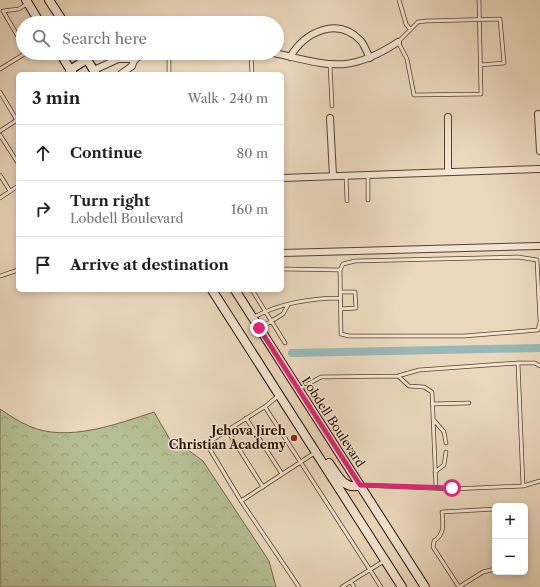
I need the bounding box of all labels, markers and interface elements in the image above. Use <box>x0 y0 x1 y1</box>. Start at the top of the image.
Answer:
search box <box>16 16 284 60</box>
icon: search <box>30 27 52 49</box>
text: Search here <box>62 29 147 48</box>
text: 3 min <box>32 88 81 108</box>
text: Walk · 240 m <box>188 90 268 106</box>
icon: ahead <box>32 142 54 164</box>
text: Continue <box>70 143 142 162</box>
text: 80 m <box>236 145 268 161</box>
text: Turn right <box>70 191 150 210</box>
icon: right <box>32 198 54 220</box>
text: 160 m <box>231 201 268 217</box>
text: Lobdell Boulevard <box>70 210 183 226</box>
icon: arrive <box>32 254 54 276</box>
text: Arrive at destination <box>70 255 229 274</box>
route end <box>250 319 268 337</box>
street label: Lobdell Boulevard <box>299 374 369 470</box>
place label: Jehova Jireh Christian Academy <box>169 423 287 452</box>
marker: Jehova Jireh Christian Academy <box>289 433 299 443</box>
route start <box>443 479 461 497</box>
map controls <box>492 503 528 575</box>
button: + <box>492 503 528 539</box>
button: − <box>492 539 528 575</box>

